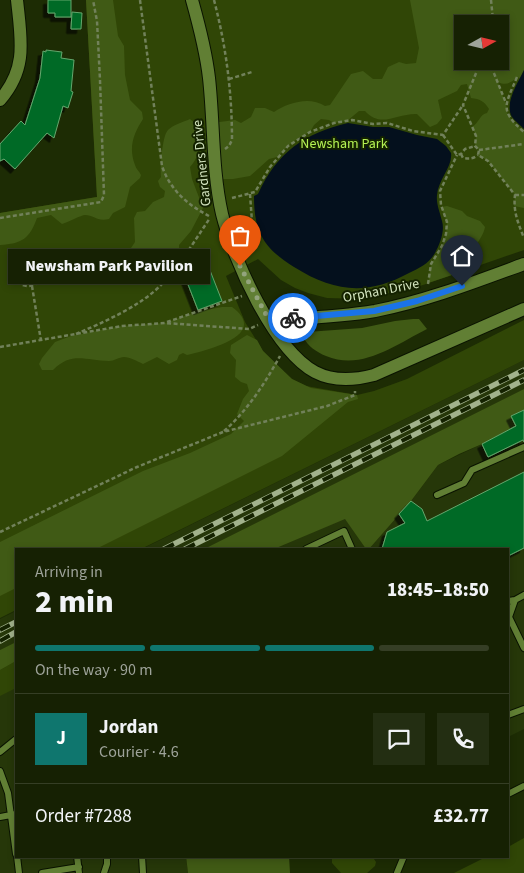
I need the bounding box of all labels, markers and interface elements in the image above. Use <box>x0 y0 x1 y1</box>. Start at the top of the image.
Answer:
north arrow <box>454 15 509 70</box>
map controls <box>454 15 509 70</box>
street label: Gardners Drive <box>188 119 216 207</box>
park label: Newsham Park <box>300 134 388 154</box>
pin <box>219 215 261 266</box>
icon: bag <box>226 222 254 250</box>
pin <box>441 235 483 286</box>
icon: home <box>448 242 476 270</box>
callout: Newsham Park Pavilion <box>8 248 210 284</box>
text: Newsham Park Pavilion <box>25 255 193 277</box>
street label: Orphan Drive <box>341 274 421 308</box>
courier <box>268 293 318 343</box>
icon: bike <box>279 304 307 332</box>
text: Arriving in <box>35 561 103 583</box>
text: 18:45–18:50 <box>387 577 489 604</box>
text: 2 min <box>35 579 114 625</box>
text: On the way · 90 m <box>35 659 152 681</box>
button: chat <box>373 713 425 765</box>
button: phone <box>437 713 489 765</box>
text: Jordan <box>99 714 158 741</box>
text: J <box>56 725 66 752</box>
text: Courier · 4.6 <box>99 741 179 763</box>
text: Order #7288 <box>35 803 132 830</box>
text: £32.77 <box>433 803 489 830</box>

